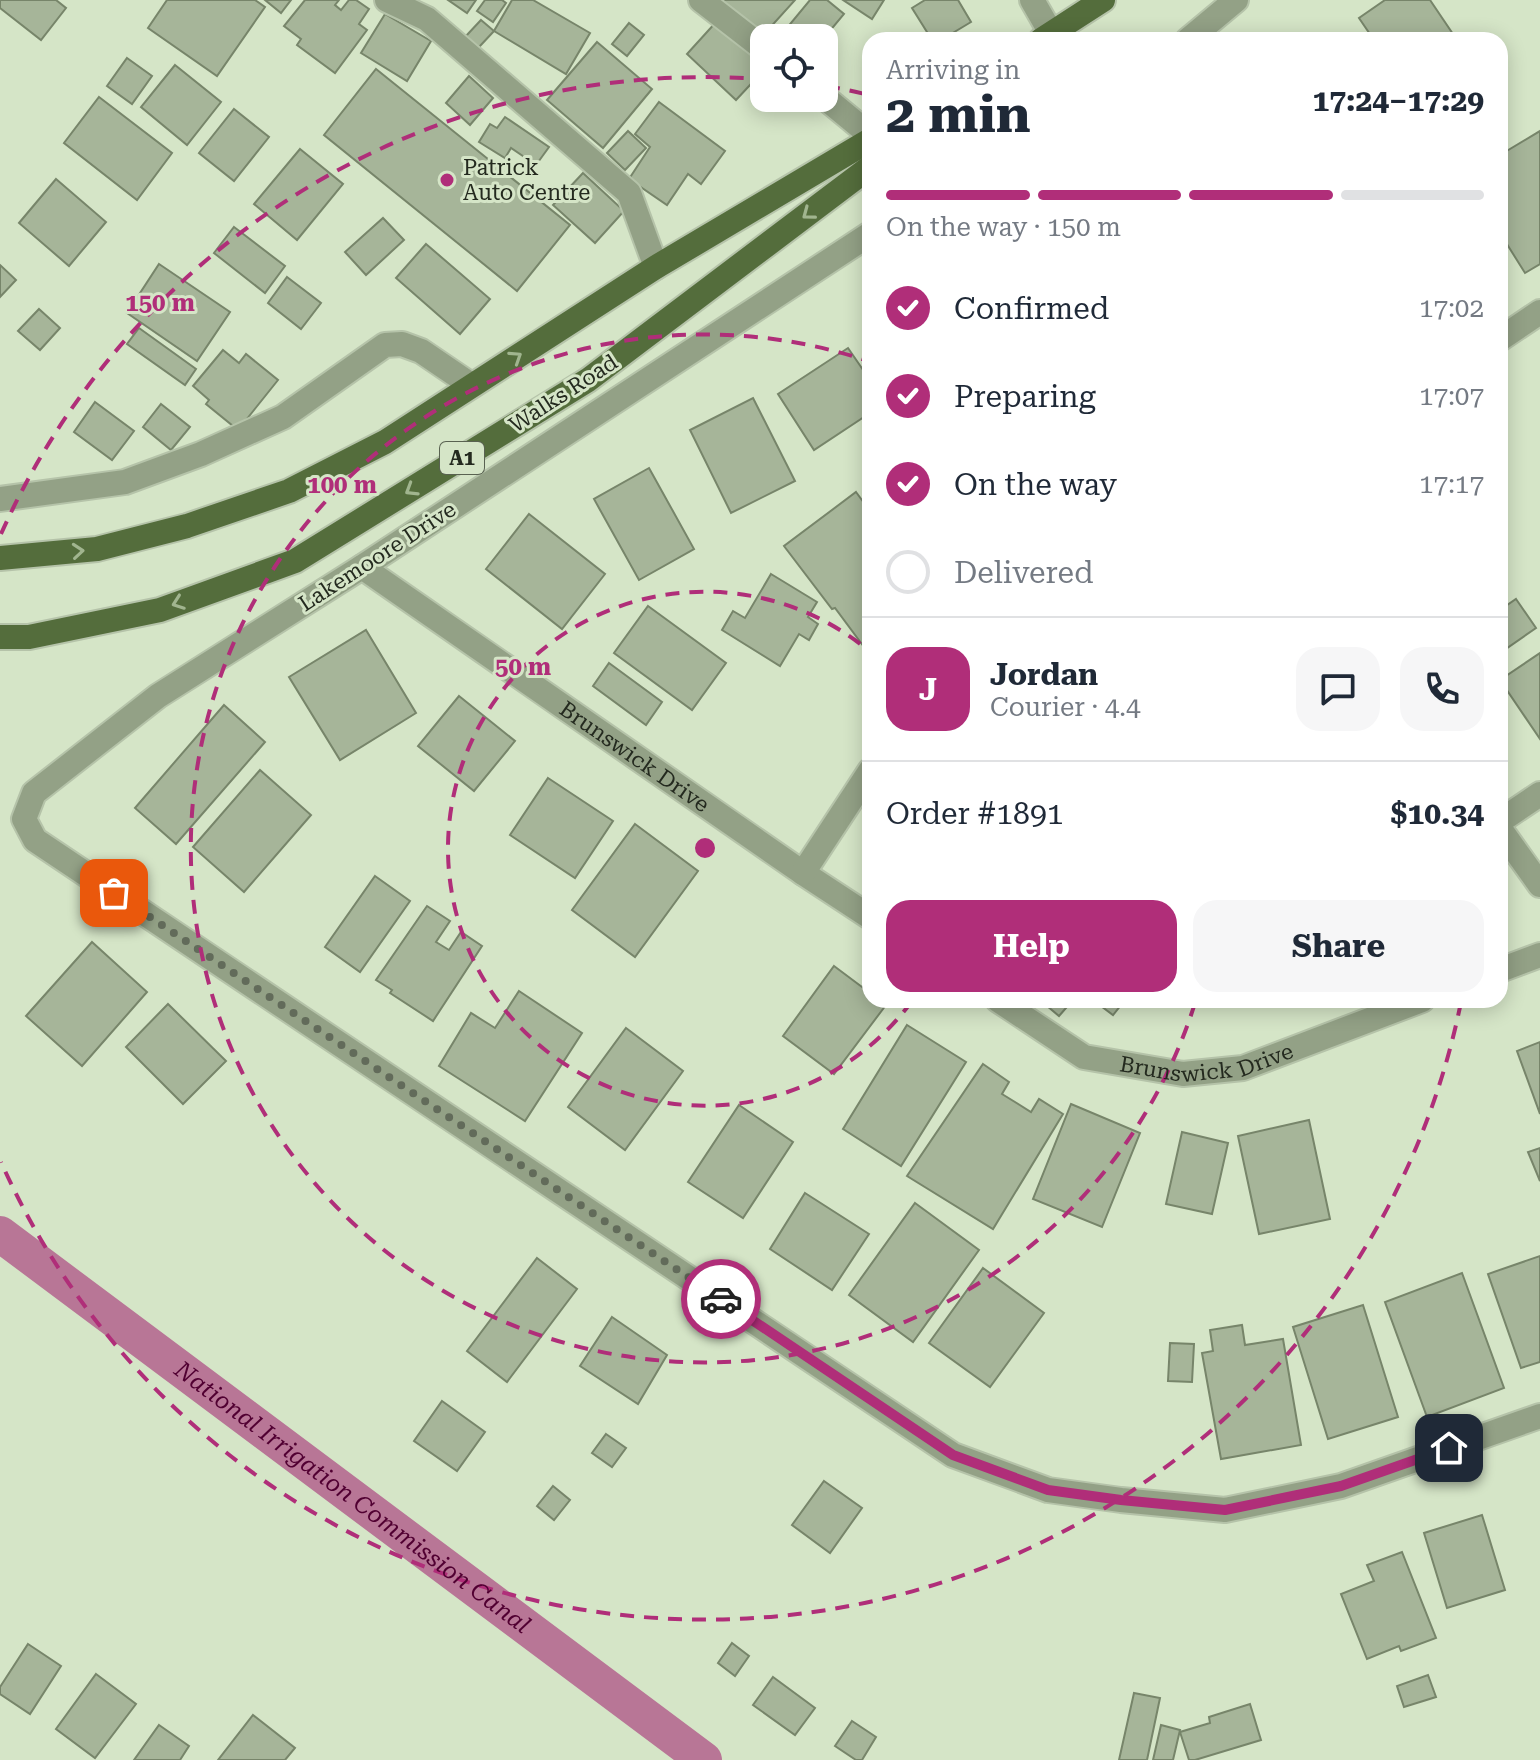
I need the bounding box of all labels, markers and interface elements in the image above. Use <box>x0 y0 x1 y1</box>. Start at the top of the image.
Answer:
map controls <box>750 24 838 112</box>
button: locate <box>750 24 838 112</box>
text: Arriving in <box>886 55 1020 85</box>
text: 17:24–17:29 <box>1312 83 1484 118</box>
text: 2 min <box>886 84 1031 145</box>
place label: Patrick Auto Centre <box>463 155 590 205</box>
marker: Patrick Auto Centre <box>438 171 456 189</box>
one-way arrow <box>802 204 817 218</box>
text: On the way · 150 m <box>886 212 1121 242</box>
icon: check <box>886 286 930 330</box>
text: 150 m <box>125 289 195 317</box>
text: Confirmed <box>954 291 1109 326</box>
text: 17:02 <box>1419 293 1484 323</box>
street label: Walks Road <box>504 349 622 438</box>
one-way arrow <box>507 351 522 366</box>
icon: check <box>886 374 930 418</box>
text: Preparing <box>954 379 1096 414</box>
text: 17:07 <box>1419 381 1484 411</box>
road number: A1 <box>440 442 484 474</box>
icon: check <box>886 462 930 506</box>
text: On the way <box>954 467 1117 502</box>
text: 17:17 <box>1419 469 1484 499</box>
text: 100 m <box>307 471 377 499</box>
one-way arrow <box>405 480 420 495</box>
street label: Lakemoore Drive <box>294 496 460 616</box>
one-way arrow <box>72 543 85 560</box>
text: Delivered <box>954 555 1093 590</box>
one-way arrow <box>172 594 186 610</box>
button: chat <box>1296 647 1380 731</box>
button: phone <box>1400 647 1484 731</box>
text: 50 m <box>495 653 551 681</box>
text: Jordan <box>990 657 1098 692</box>
text: J <box>919 672 937 707</box>
text: Courier · 4.4 <box>990 692 1140 722</box>
street label: Brunswick Drive <box>555 696 714 817</box>
text: Order #1891 <box>886 796 1064 831</box>
text: $10.34 <box>1391 796 1484 831</box>
centre of rings <box>691 834 719 862</box>
pin <box>80 859 148 927</box>
icon: bag <box>92 871 136 915</box>
button: Help <box>886 900 1177 992</box>
button: Share <box>1193 900 1484 992</box>
street label: Brunswick Drive <box>1118 1038 1297 1087</box>
courier <box>681 1259 761 1339</box>
icon: car <box>699 1277 743 1321</box>
water label: National Irrigation Commission Canal <box>168 1355 536 1639</box>
pin <box>1415 1414 1483 1482</box>
icon: home <box>1427 1426 1471 1470</box>

